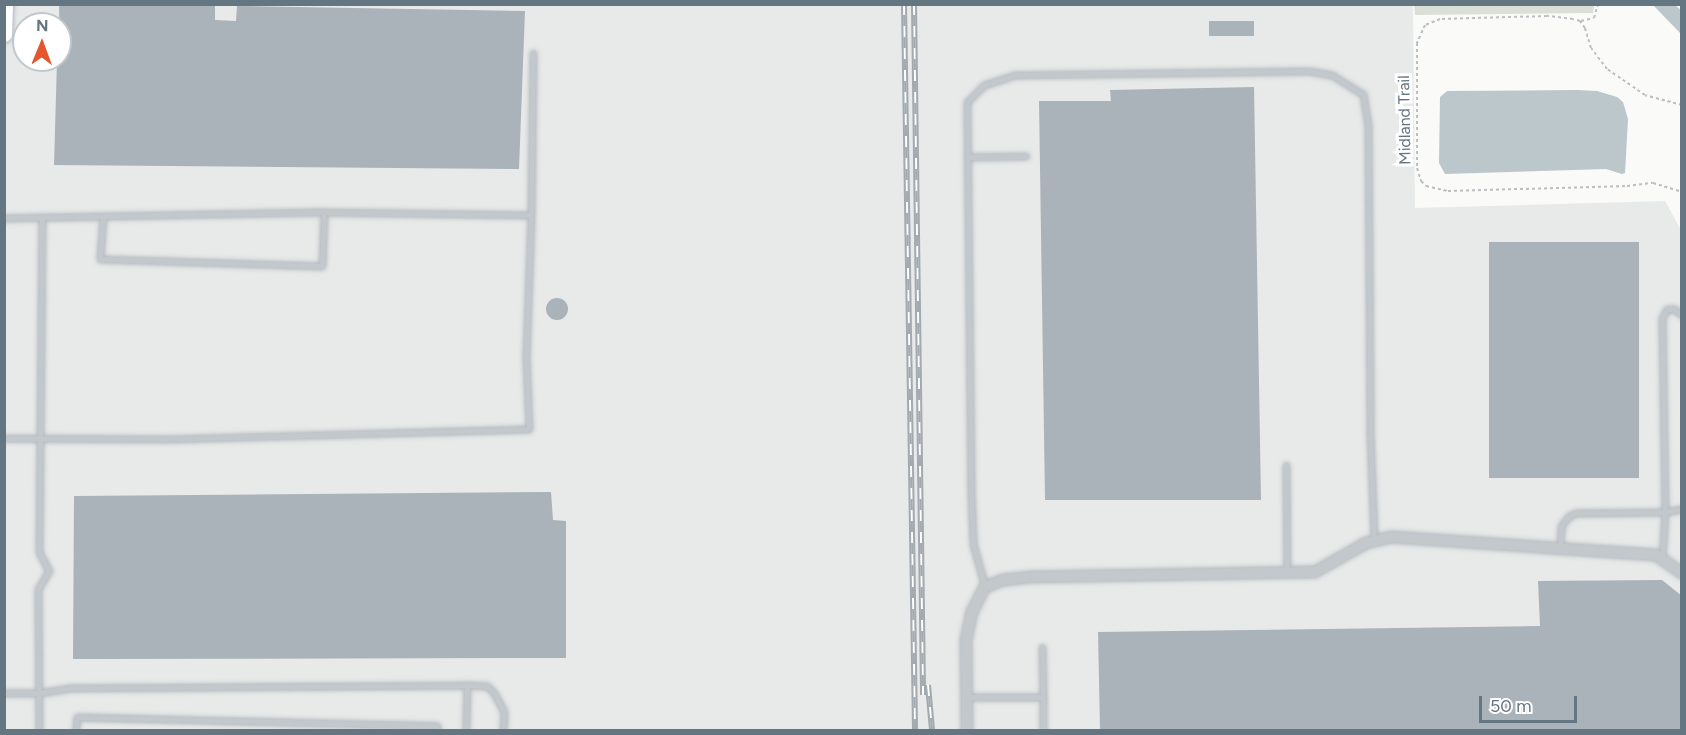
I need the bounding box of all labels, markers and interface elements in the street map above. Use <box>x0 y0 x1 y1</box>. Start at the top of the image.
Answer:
north arrow <box>12 12 72 72</box>
text: N <box>36 16 49 35</box>
street label: Midland Trail <box>1395 75 1415 165</box>
scale bar <box>1482 684 1580 722</box>
text: 50 m <box>1490 695 1532 717</box>

